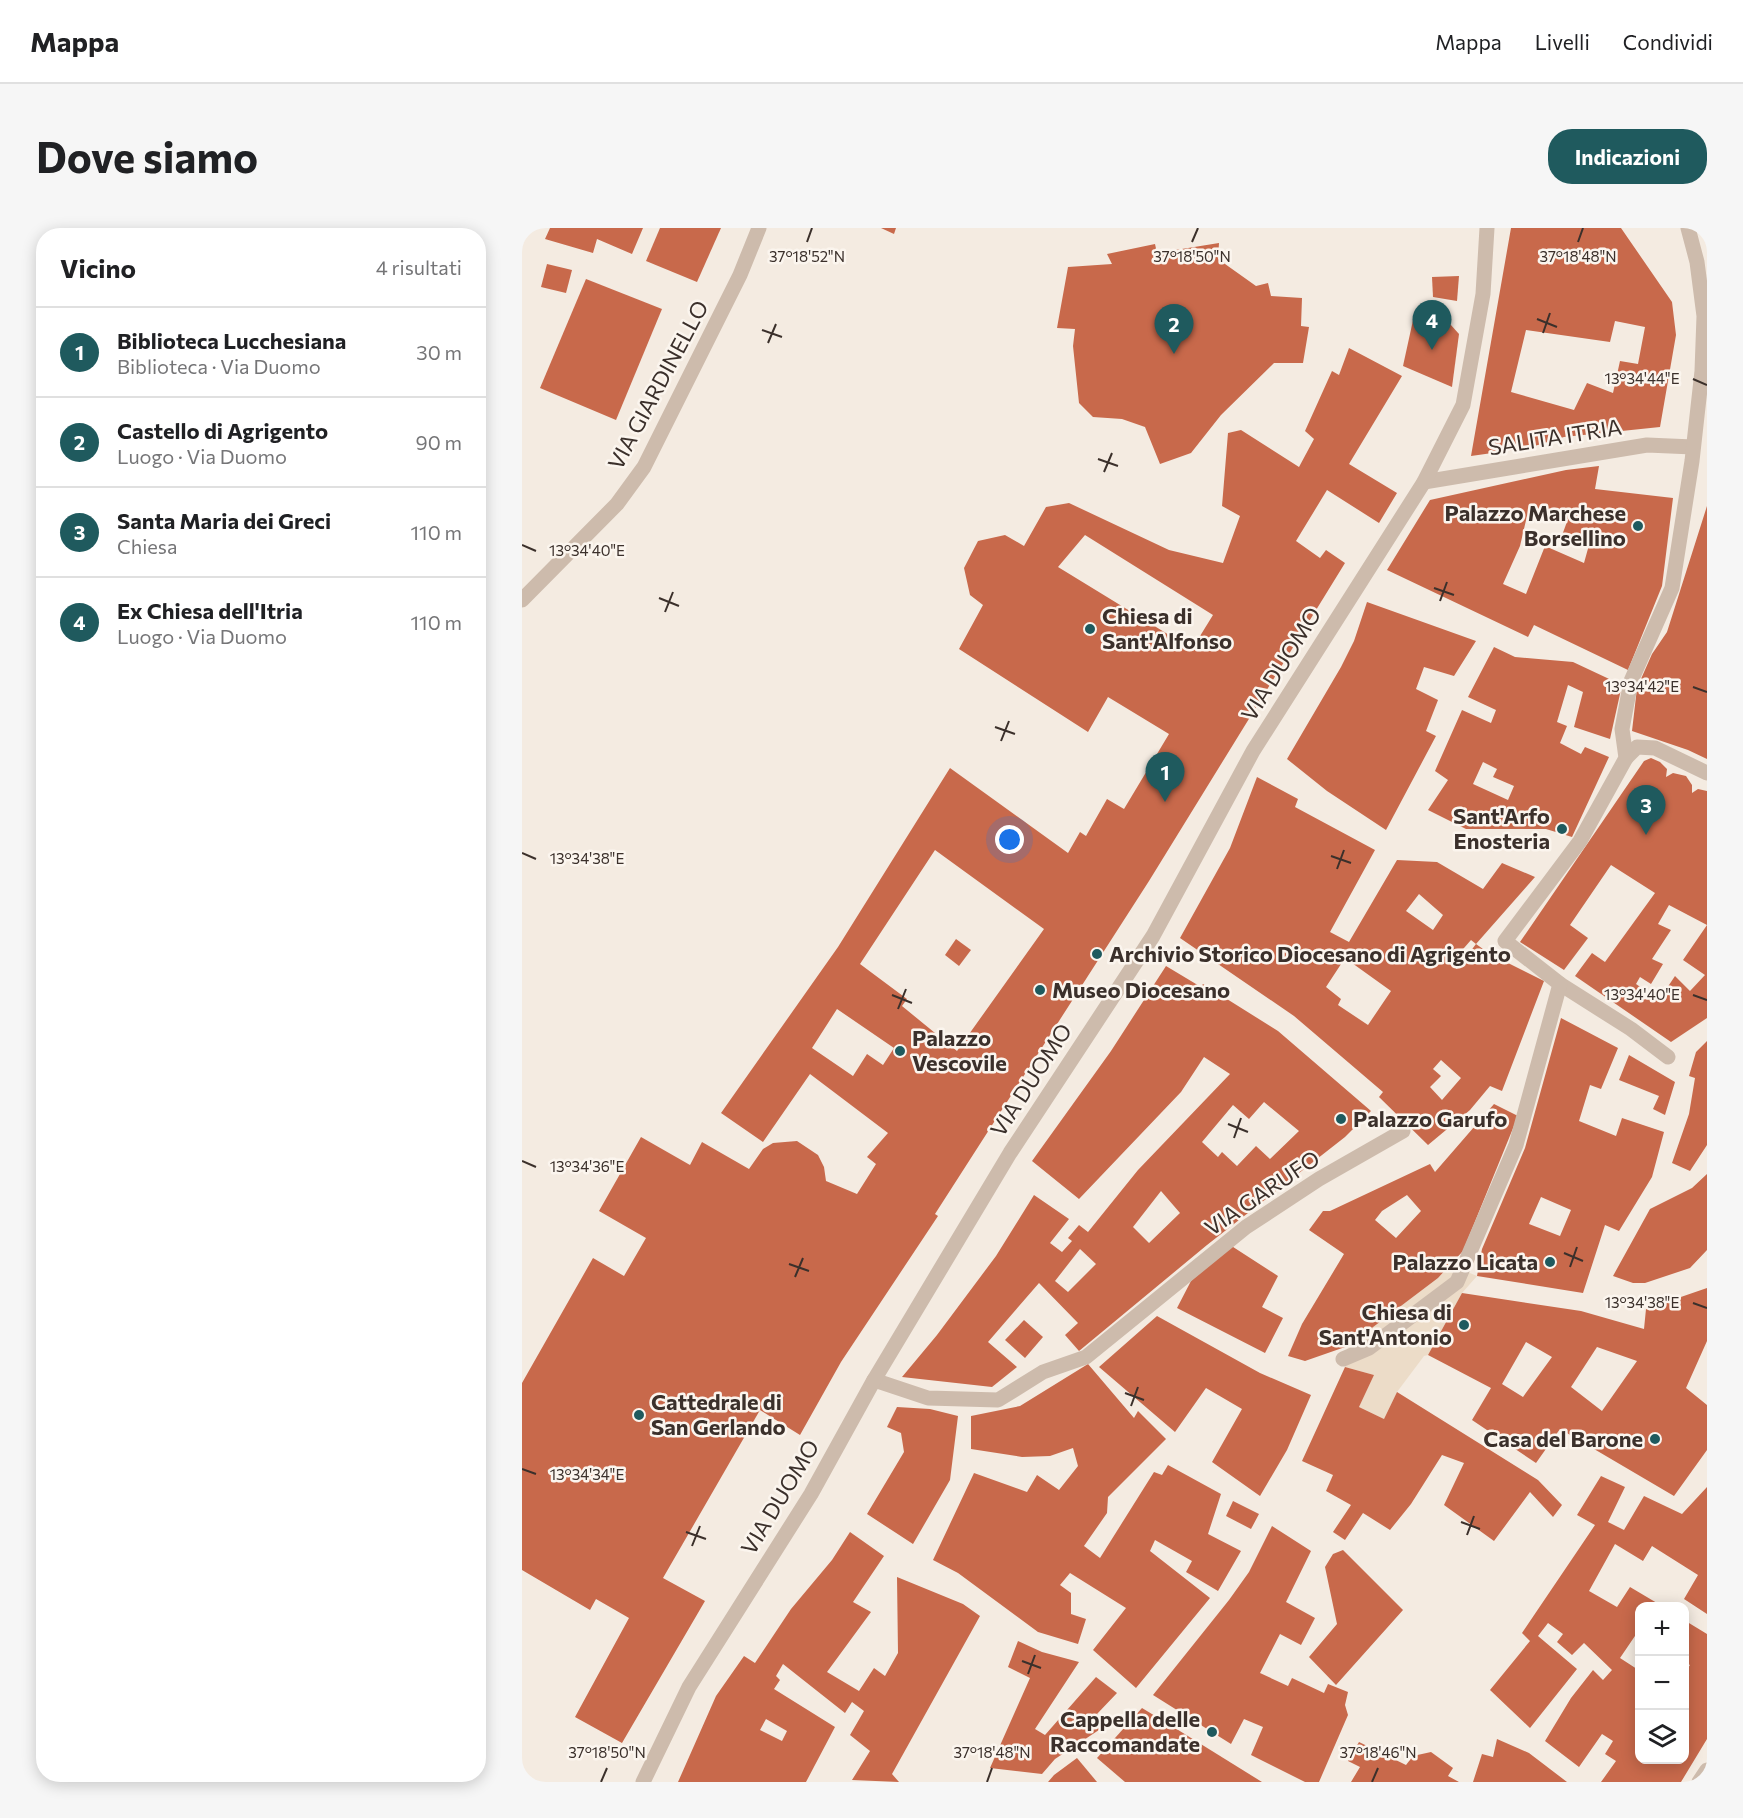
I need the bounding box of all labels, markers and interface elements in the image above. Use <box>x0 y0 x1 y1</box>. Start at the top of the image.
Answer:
text: Mappa <box>30 24 119 58</box>
text: Mappa <box>1435 29 1502 54</box>
text: Livelli <box>1535 29 1590 54</box>
text: Condividi <box>1623 29 1713 54</box>
button: Indicazioni <box>1548 129 1707 184</box>
text: Dove siamo <box>36 130 258 182</box>
text: 37°18'52"N <box>769 247 845 265</box>
text: 37°18'50"N <box>1153 247 1231 265</box>
text: 37°18'48"N <box>1539 247 1617 265</box>
text: Vicino <box>60 252 136 283</box>
text: 4 risultati <box>376 255 462 279</box>
street label: VIA GIARDINELLO <box>602 296 714 474</box>
pin: 4 <box>1412 300 1452 350</box>
pin: 2 <box>1154 304 1194 354</box>
text: Biblioteca Lucchesiana <box>117 327 346 354</box>
text: 1 <box>75 340 84 364</box>
text: 30 m <box>416 340 462 364</box>
text: Biblioteca · Via Duomo <box>117 354 321 378</box>
text: 13°34'44"E <box>1604 369 1680 387</box>
street label: SALITA ITRIA <box>1486 413 1624 460</box>
text: Castello di Agrigento <box>117 417 328 444</box>
text: 2 <box>74 430 85 454</box>
text: 90 m <box>416 430 462 454</box>
text: Luogo · Via Duomo <box>117 444 287 468</box>
place label: Palazzo Marchese Borsellino <box>1444 499 1626 551</box>
text: Santa Maria dei Greci <box>117 507 331 534</box>
marker: Palazzo Marchese Borsellino <box>1631 519 1645 533</box>
text: 3 <box>74 520 85 544</box>
text: 110 m <box>411 520 462 544</box>
text: Chiesa <box>117 534 177 558</box>
text: 13°34'40"E <box>549 541 625 559</box>
text: Ex Chiesa dell'Itria <box>117 597 303 624</box>
place label: Chiesa di Sant'Alfonso <box>1102 602 1232 654</box>
street label: VIA DUOMO <box>1235 602 1326 726</box>
text: 4 <box>73 610 86 634</box>
text: 110 m <box>411 610 462 634</box>
marker: Chiesa di Sant'Alfonso <box>1083 622 1097 636</box>
text: Luogo · Via Duomo <box>117 624 287 648</box>
text: 13°34'42"E <box>1605 677 1679 695</box>
pin: 1 <box>1146 752 1184 802</box>
pin: 3 <box>1626 786 1666 835</box>
place label: Sant'Arfo Enosteria <box>1453 802 1550 854</box>
marker: Sant'Arfo Enosteria <box>1555 822 1569 836</box>
your location <box>995 825 1024 854</box>
text: 13°34'38"E <box>550 849 624 867</box>
place label: Archivio Storico Diocesano di Agrigento <box>1109 940 1511 967</box>
marker: Archivio Storico Diocesano di Agrigento <box>1090 947 1104 961</box>
place label: Museo Diocesano <box>1052 976 1230 1003</box>
marker: Museo Diocesano <box>1033 983 1047 997</box>
text: 13°34'40"E <box>1604 985 1680 1003</box>
street label: VIA DUOMO <box>984 1018 1077 1141</box>
place label: Palazzo Vescovile <box>912 1024 1007 1076</box>
marker: Palazzo Vescovile <box>893 1044 907 1058</box>
place label: Palazzo Garufo <box>1353 1105 1507 1132</box>
marker: Palazzo Garufo <box>1334 1112 1348 1126</box>
street label: VIA GARUFO <box>1199 1144 1324 1241</box>
text: 13°34'36"E <box>550 1157 624 1175</box>
place label: Palazzo Licata <box>1393 1248 1538 1275</box>
marker: Palazzo Licata <box>1543 1255 1557 1269</box>
text: 13°34'38"E <box>1605 1293 1679 1311</box>
place label: Chiesa di Sant'Antonio <box>1319 1298 1452 1350</box>
marker: Chiesa di Sant'Antonio <box>1457 1318 1471 1332</box>
place label: Cattedrale di San Gerlando <box>651 1388 786 1440</box>
marker: Cattedrale di San Gerlando <box>632 1408 646 1422</box>
place label: Casa del Barone <box>1483 1425 1643 1452</box>
marker: Casa del Barone <box>1648 1432 1662 1446</box>
street label: VIA DUOMO <box>735 1434 824 1559</box>
text: 13°34'34"E <box>550 1465 624 1483</box>
map controls <box>1635 1602 1689 1764</box>
button: + <box>1635 1602 1689 1656</box>
button: − <box>1635 1656 1689 1710</box>
place label: Cappella delle Raccomandate <box>1050 1705 1200 1757</box>
button: layers <box>1635 1710 1689 1764</box>
marker: Cappella delle Raccomandate <box>1205 1725 1219 1739</box>
text: 37°18'50"N <box>568 1743 646 1761</box>
text: 37°18'48"N <box>953 1743 1031 1761</box>
text: 37°18'46"N <box>1339 1743 1417 1761</box>

